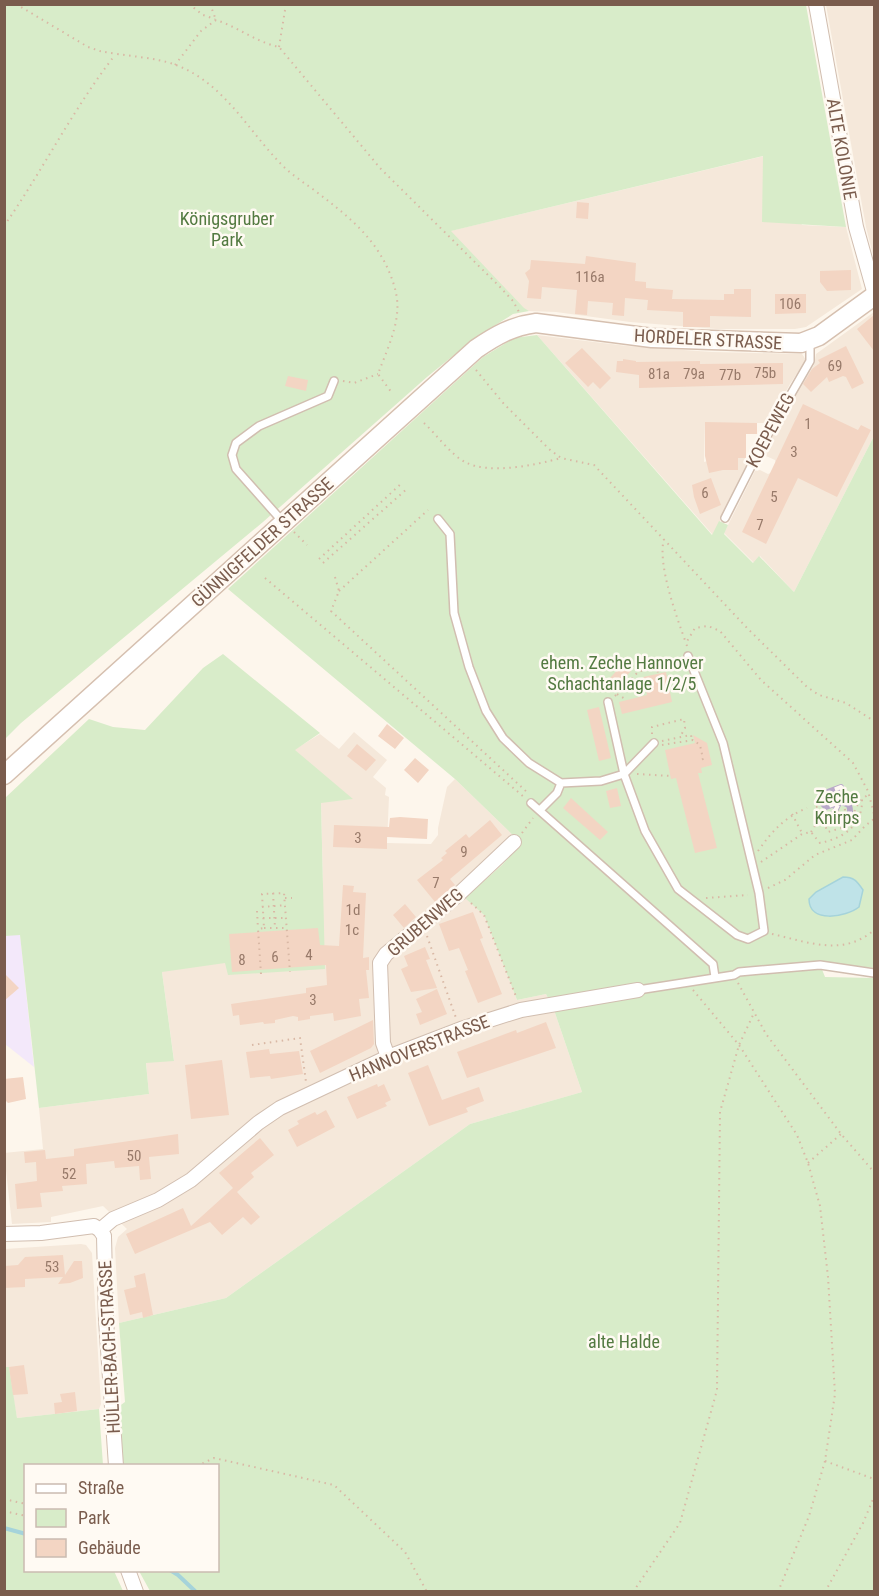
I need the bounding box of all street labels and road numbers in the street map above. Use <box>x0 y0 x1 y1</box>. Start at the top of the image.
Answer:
street label: ALTE KOLONIE <box>823 97 861 201</box>
street label: HORDELER STRASSE <box>633 325 783 353</box>
street label: KOEPEWEG <box>742 389 798 471</box>
street label: GÜNNIGFELDER STRASSE <box>187 473 337 611</box>
street label: GRUBENWEG <box>383 883 467 961</box>
street label: HANNOVERSTRASSE <box>346 1010 492 1086</box>
street label: HÜLLER-BACH-STRASSE <box>94 1260 124 1434</box>

